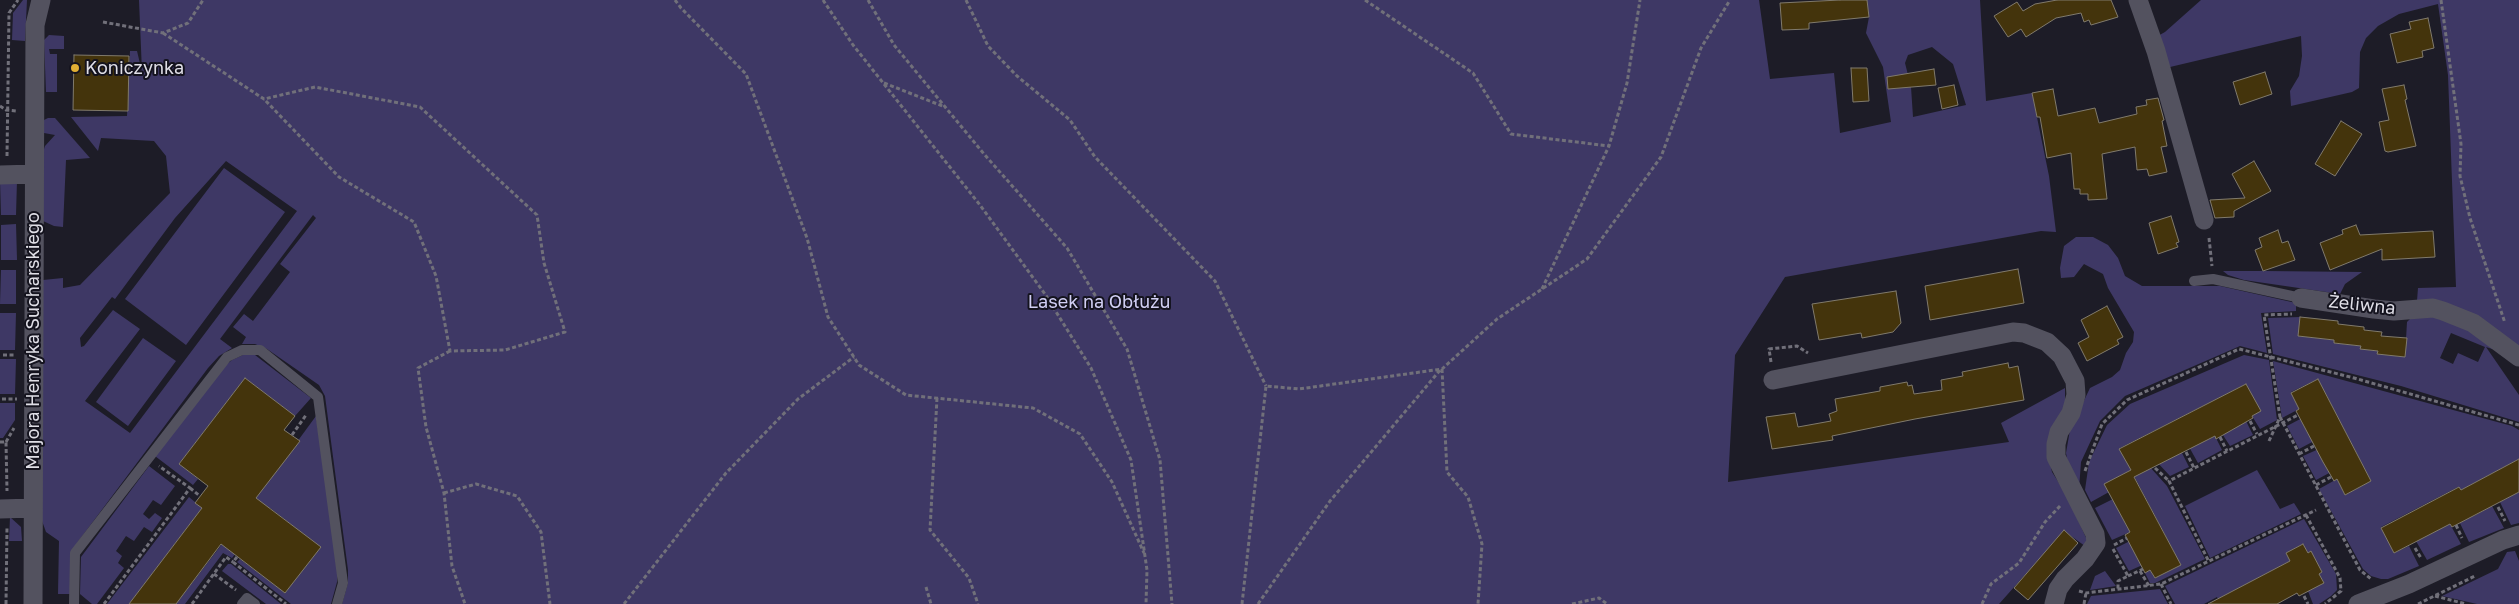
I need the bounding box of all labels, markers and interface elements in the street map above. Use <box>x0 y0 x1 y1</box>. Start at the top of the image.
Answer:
place label: Koniczynka <box>85 57 184 79</box>
marker: Koniczynka <box>69 62 81 74</box>
street label: Majora Henryka Sucharskiego <box>22 212 44 470</box>
park label: Lasek na Obłużu <box>1028 291 1170 313</box>
street label: Żeliwna <box>2327 291 2397 319</box>

